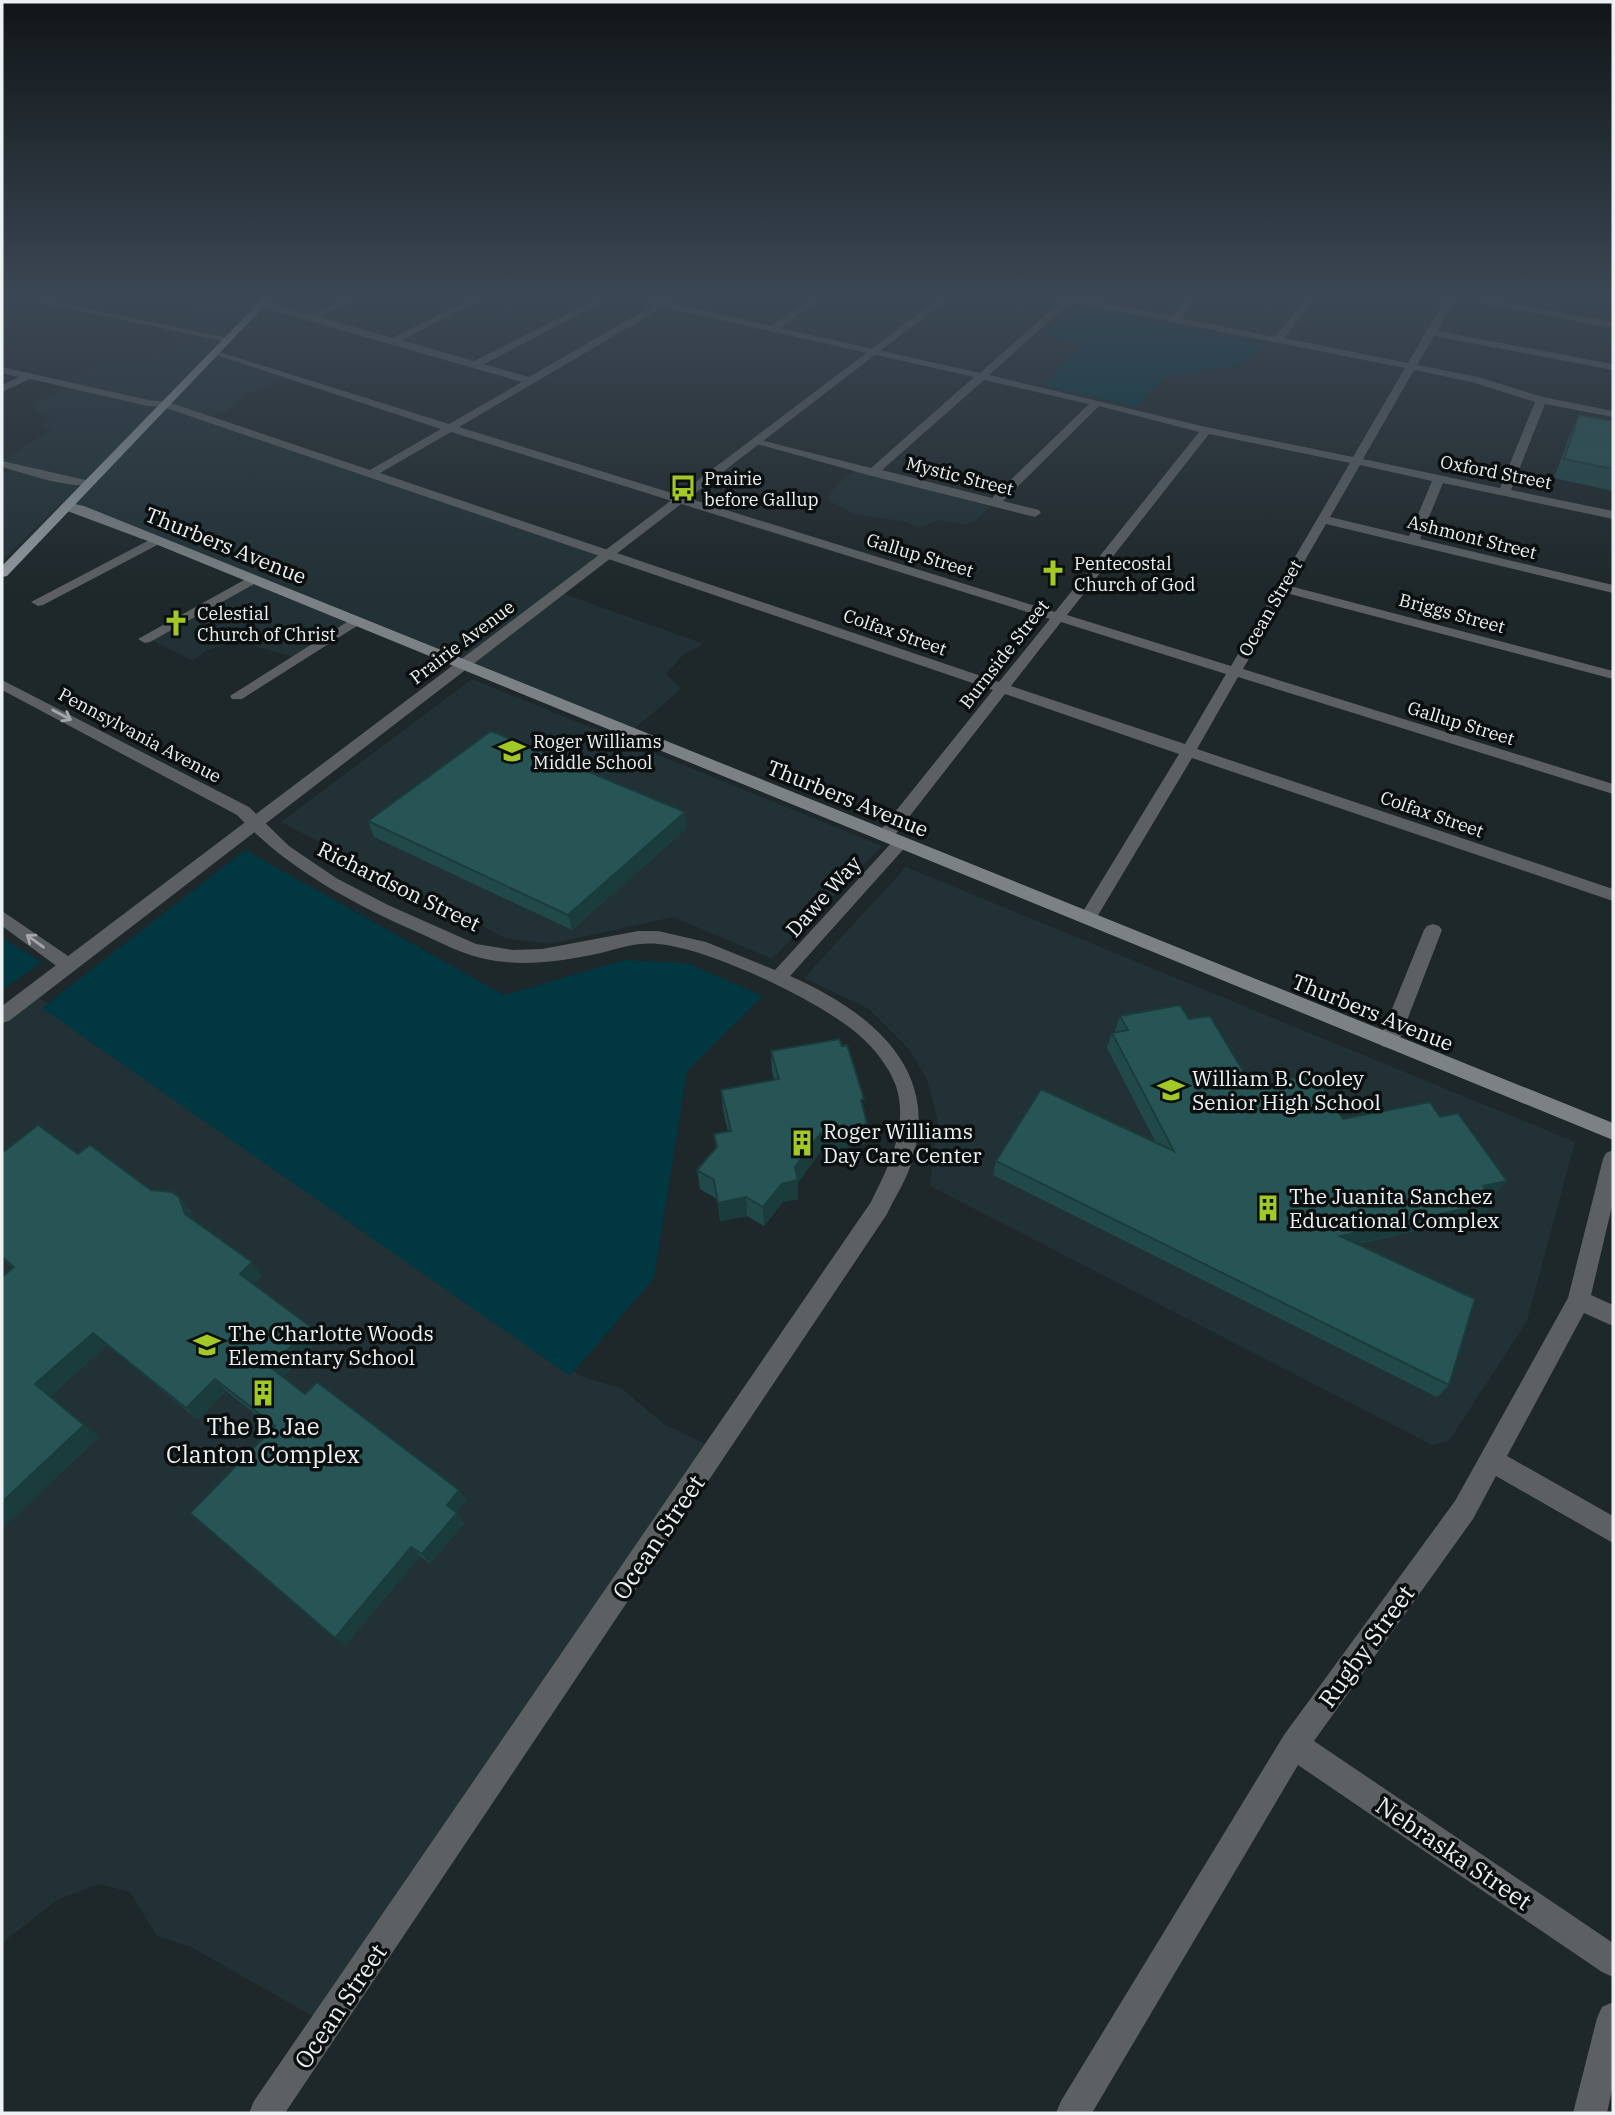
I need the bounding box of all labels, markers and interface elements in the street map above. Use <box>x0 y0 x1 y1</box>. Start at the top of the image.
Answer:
street label: Oxford Street <box>1438 450 1554 494</box>
street label: Mystic Street <box>904 452 1016 500</box>
place label: Prairie before Gallup <box>704 467 819 511</box>
bus stop icon: Prairie before Gallup <box>668 473 698 503</box>
street label: Thurbers Avenue <box>141 500 311 590</box>
street label: Ashmont Street <box>1405 510 1539 564</box>
street label: Gallup Street <box>864 528 976 582</box>
place label: Pentecostal Church of God <box>1074 552 1195 596</box>
street label: Ocean Street <box>1233 556 1307 660</box>
church icon: Pentecostal Church of God <box>1038 558 1068 588</box>
street label: Briggs Street <box>1396 588 1508 638</box>
street label: Prairie Avenue <box>405 595 519 689</box>
street label: Burnside Street <box>954 595 1054 713</box>
place label: Celestial Church of Christ <box>197 602 336 646</box>
street label: Colfax Street <box>840 604 950 660</box>
church icon: Celestial Church of Christ <box>161 608 191 638</box>
street label: Pennsylvania Avenue <box>55 682 225 788</box>
street label: Gallup Street <box>1405 696 1517 750</box>
one-way arrow <box>51 709 72 723</box>
place label: Roger Williams Middle School <box>533 730 662 774</box>
school or university icon: Roger Williams Middle School <box>497 736 527 766</box>
street label: Thurbers Avenue <box>763 753 933 843</box>
street label: Colfax Street <box>1377 786 1487 842</box>
street label: Richardson Street <box>313 834 485 938</box>
street label: Dawe Way <box>779 849 867 943</box>
one-way arrow <box>26 934 45 948</box>
street label: Thurbers Avenue <box>1288 967 1458 1057</box>
place label: William B. Cooley Senior High School <box>1192 1064 1381 1116</box>
school or university icon: William B. Cooley Senior High School <box>1156 1075 1186 1105</box>
place label: Roger Williams Day Care Center <box>823 1117 982 1169</box>
building icon: Roger Williams Day Care Center <box>787 1128 817 1158</box>
place label: The Juanita Sanchez Educational Complex <box>1289 1182 1499 1234</box>
building icon: The Juanita Sanchez Educational Complex <box>1253 1193 1283 1223</box>
place label: The Charlotte Woods Elementary School <box>228 1319 434 1371</box>
school or university icon: The Charlotte Woods Elementary School <box>192 1330 222 1360</box>
building icon: The B. Jae Clanton Complex <box>248 1378 278 1408</box>
place label: The B. Jae Clanton Complex <box>166 1410 360 1470</box>
street label: Ocean Street <box>605 1468 711 1606</box>
street label: Rugby Street <box>1311 1578 1421 1714</box>
street label: Nebraska Street <box>1370 1789 1538 1917</box>
street label: Ocean Street <box>287 1937 393 2075</box>

